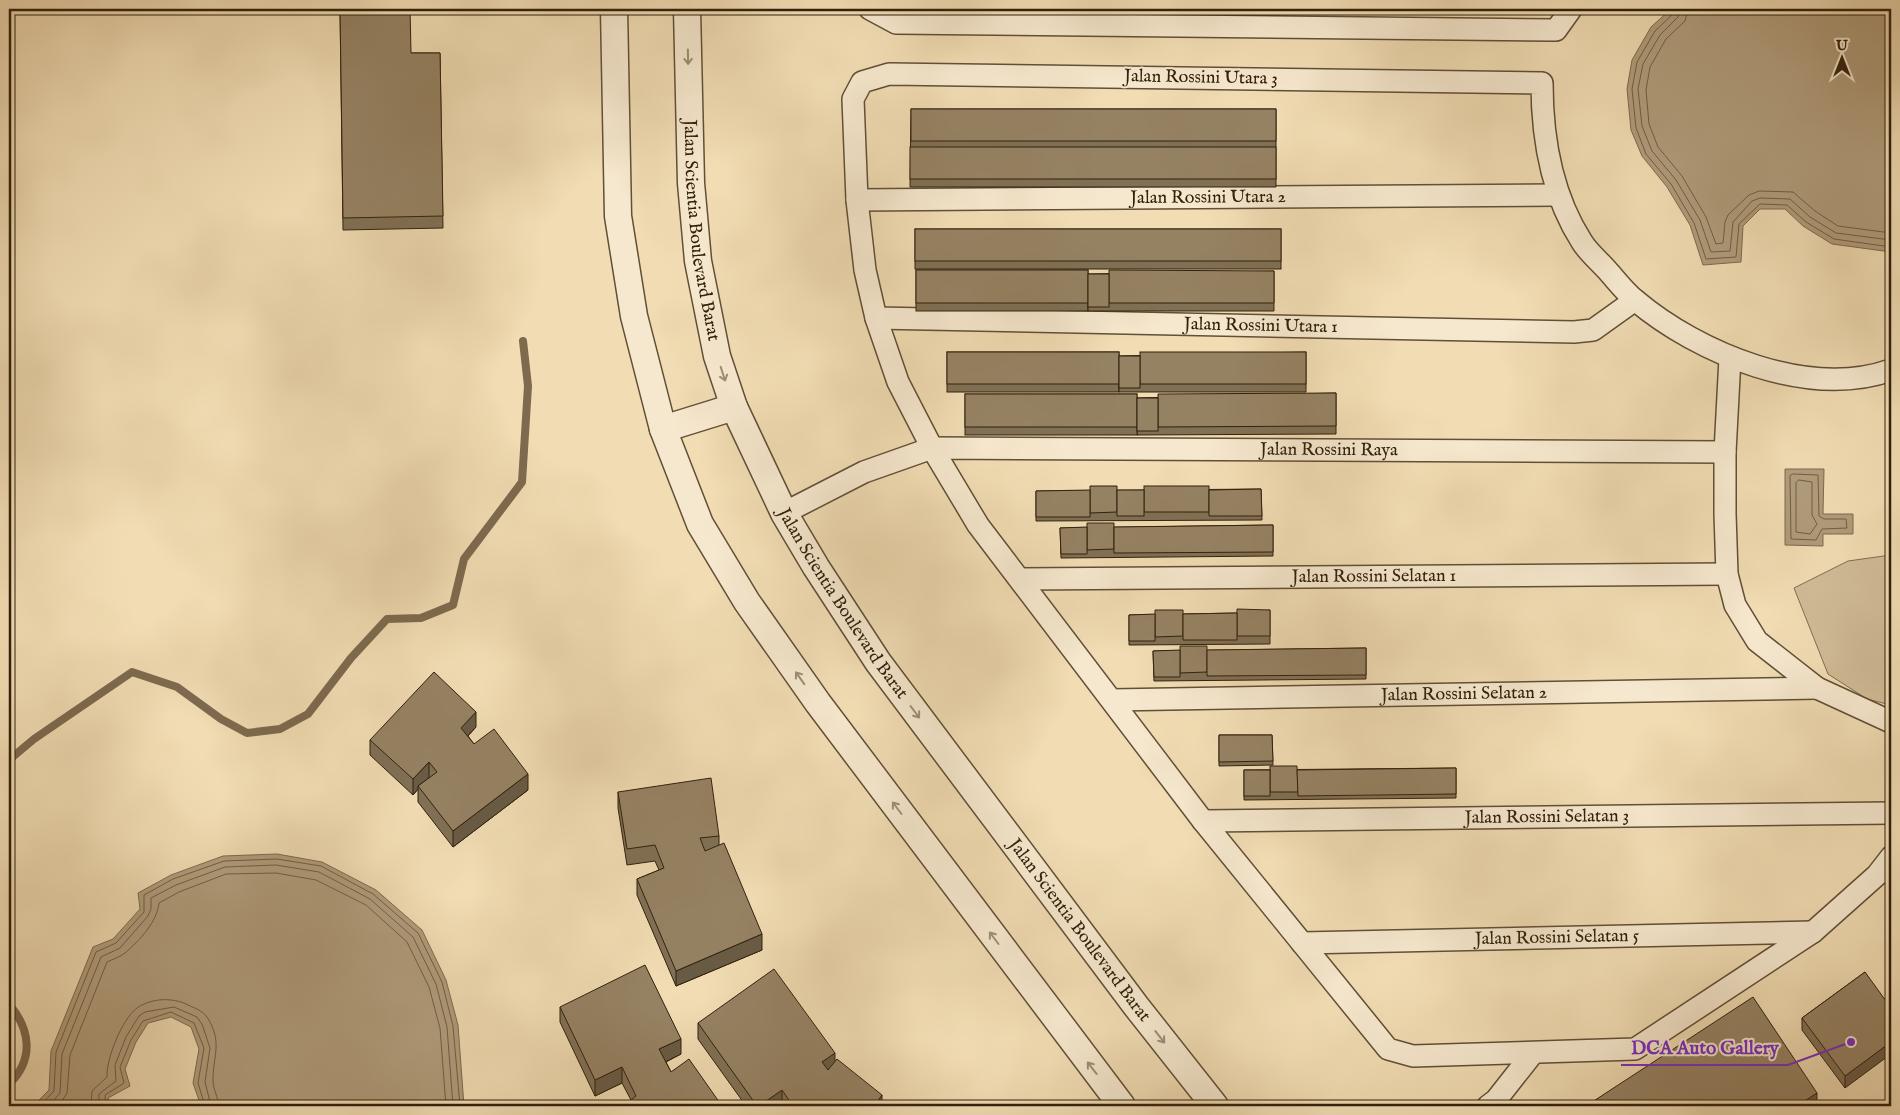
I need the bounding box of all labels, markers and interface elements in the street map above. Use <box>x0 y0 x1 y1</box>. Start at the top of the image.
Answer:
north arrow <box>1818 32 1868 82</box>
text: U <box>1835 37 1849 55</box>
one-way arrow <box>684 49 693 65</box>
street label: Jalan Rossini Utara 3 <box>1122 65 1278 91</box>
street label: Jalan Scientia Boulevard Barat <box>678 117 725 343</box>
street label: Jalan Rossini Utara 2 <box>1128 185 1286 210</box>
street label: Jalan Rossini Utara 1 <box>1182 313 1338 339</box>
one-way arrow <box>719 366 729 382</box>
street label: Jalan Rossini Raya <box>1258 438 1398 462</box>
street label: Jalan Scientia Boulevard Barat <box>771 503 913 704</box>
street label: Jalan Rossini Selatan 1 <box>1290 564 1456 589</box>
one-way arrow <box>795 671 805 685</box>
street label: Jalan Rossini Selatan 2 <box>1379 681 1547 707</box>
one-way arrow <box>910 705 920 719</box>
one-way arrow <box>892 801 902 815</box>
street label: Jalan Rossini Selatan 3 <box>1463 805 1629 829</box>
street label: Jalan Scientia Boulevard Barat <box>1002 833 1156 1027</box>
street label: Jalan Rossini Selatan 5 <box>1473 924 1640 951</box>
one-way arrow <box>989 932 1000 945</box>
one-way arrow <box>1155 1030 1166 1043</box>
callout: DCA Auto Gallery <box>1621 1031 1788 1065</box>
text: DCA Auto Gallery <box>1631 1037 1780 1061</box>
one-way arrow <box>1087 1062 1098 1075</box>

